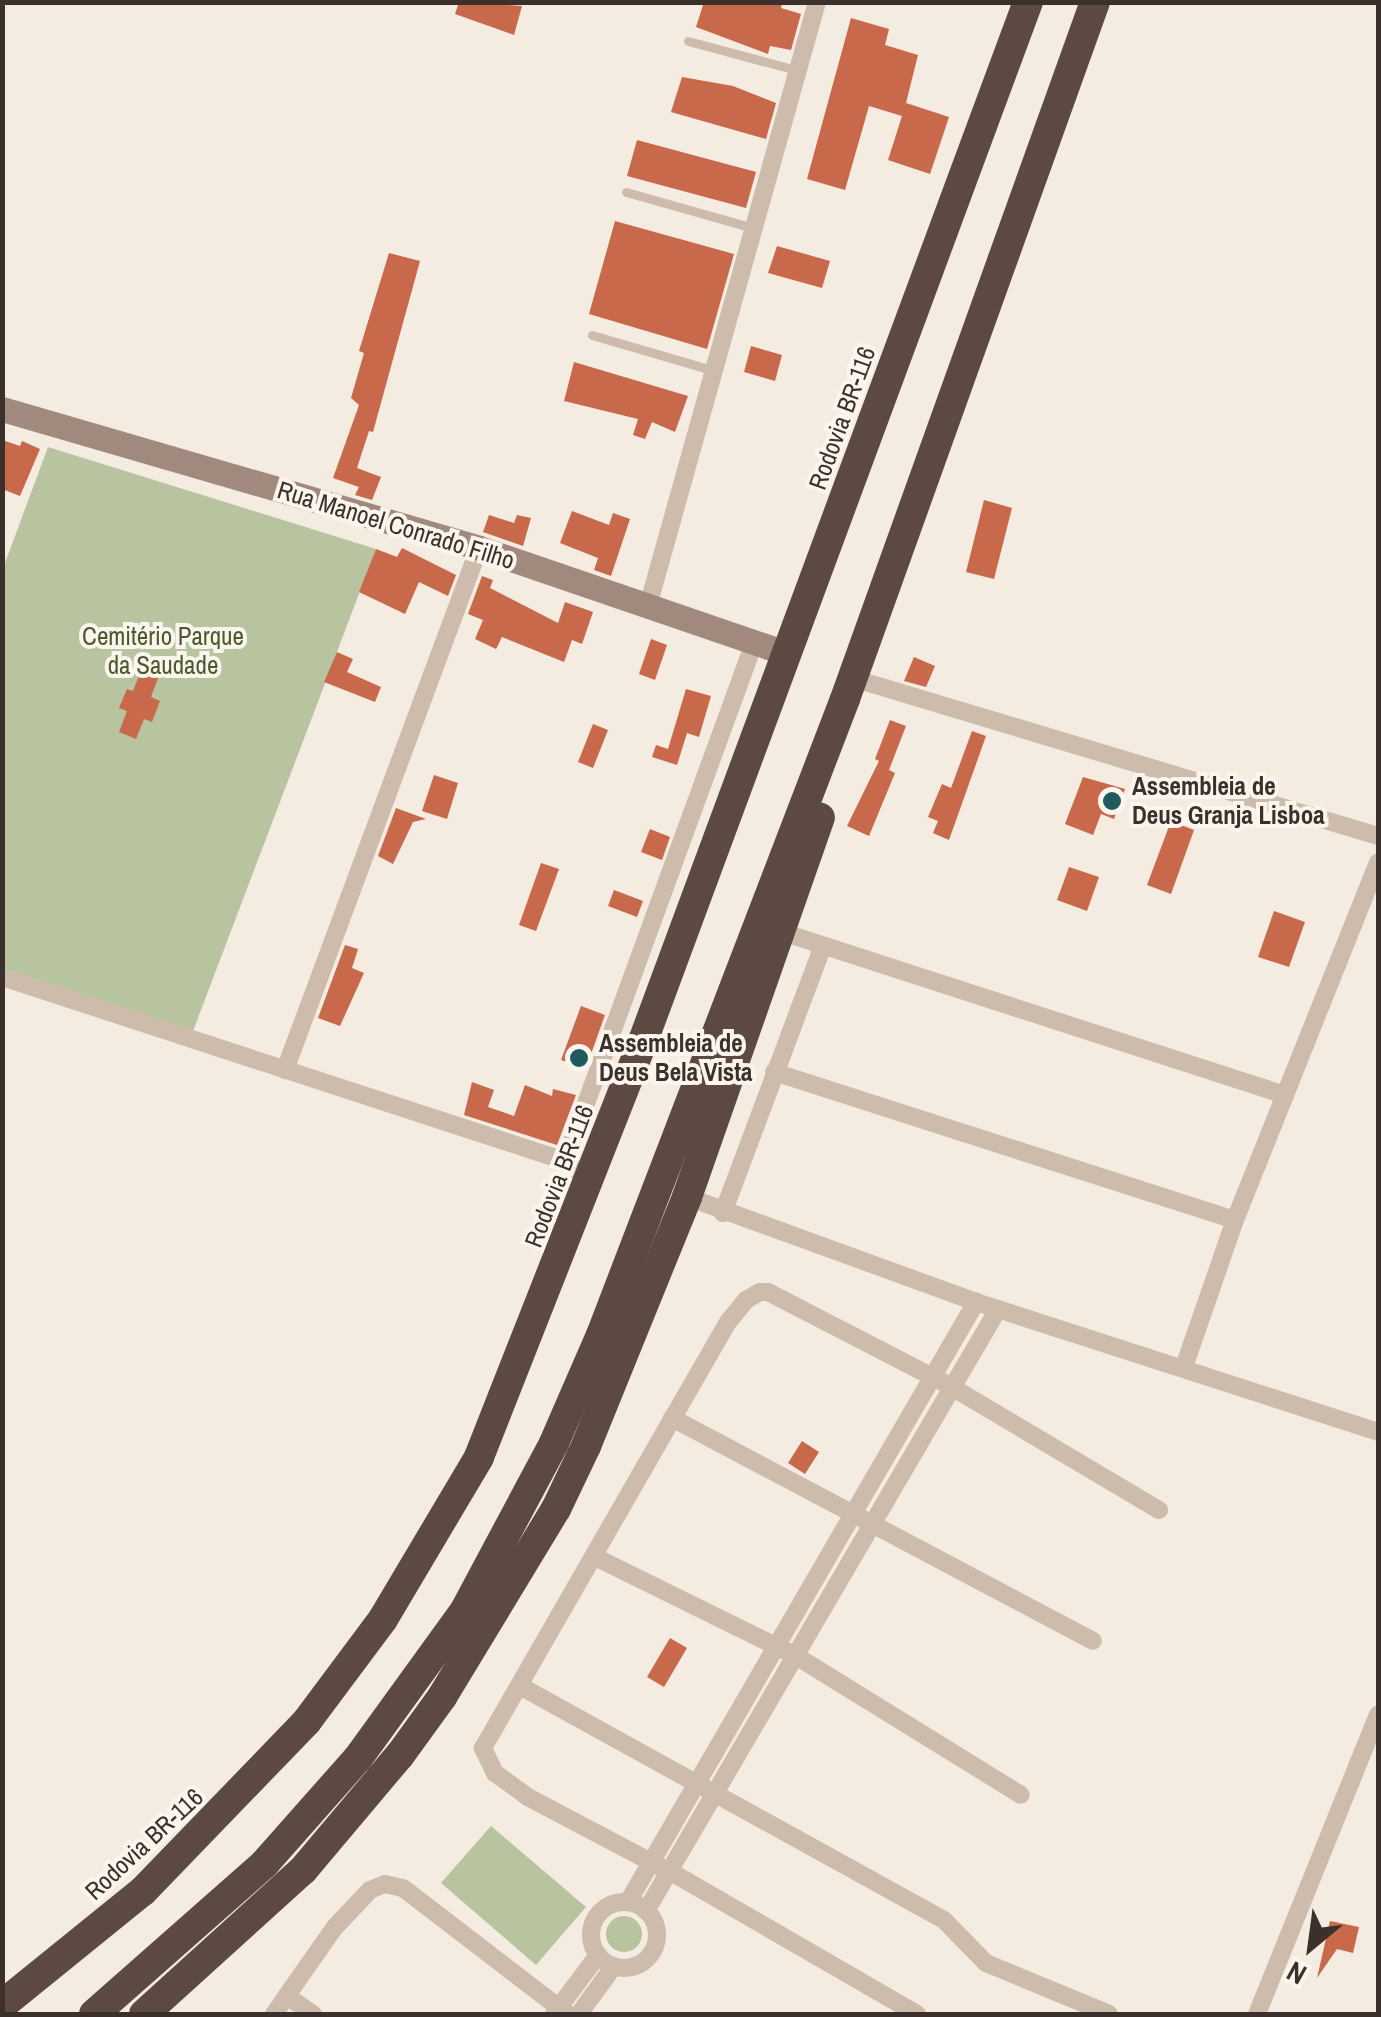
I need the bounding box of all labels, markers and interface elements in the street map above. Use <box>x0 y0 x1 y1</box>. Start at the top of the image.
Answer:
street label: Rodovia BR-116 <box>802 342 882 494</box>
street label: Rua Manoel Conrado Filho <box>274 475 518 575</box>
park label: Cemitério Parque da Saudade <box>82 622 244 681</box>
place label: Assembleia de Deus Granja Lisboa <box>1132 772 1325 831</box>
marker: Assembleia de Deus Granja Lisboa <box>1101 790 1123 812</box>
place label: Assembleia de Deus Bela Vista <box>599 1029 752 1088</box>
marker: Assembleia de Deus Bela Vista <box>568 1047 590 1069</box>
street label: Rodovia BR-116 <box>518 1101 600 1251</box>
street label: Rodovia BR-116 <box>79 1782 209 1906</box>
north arrow <box>1261 1897 1361 1997</box>
text: N <box>1280 1953 1313 1994</box>

